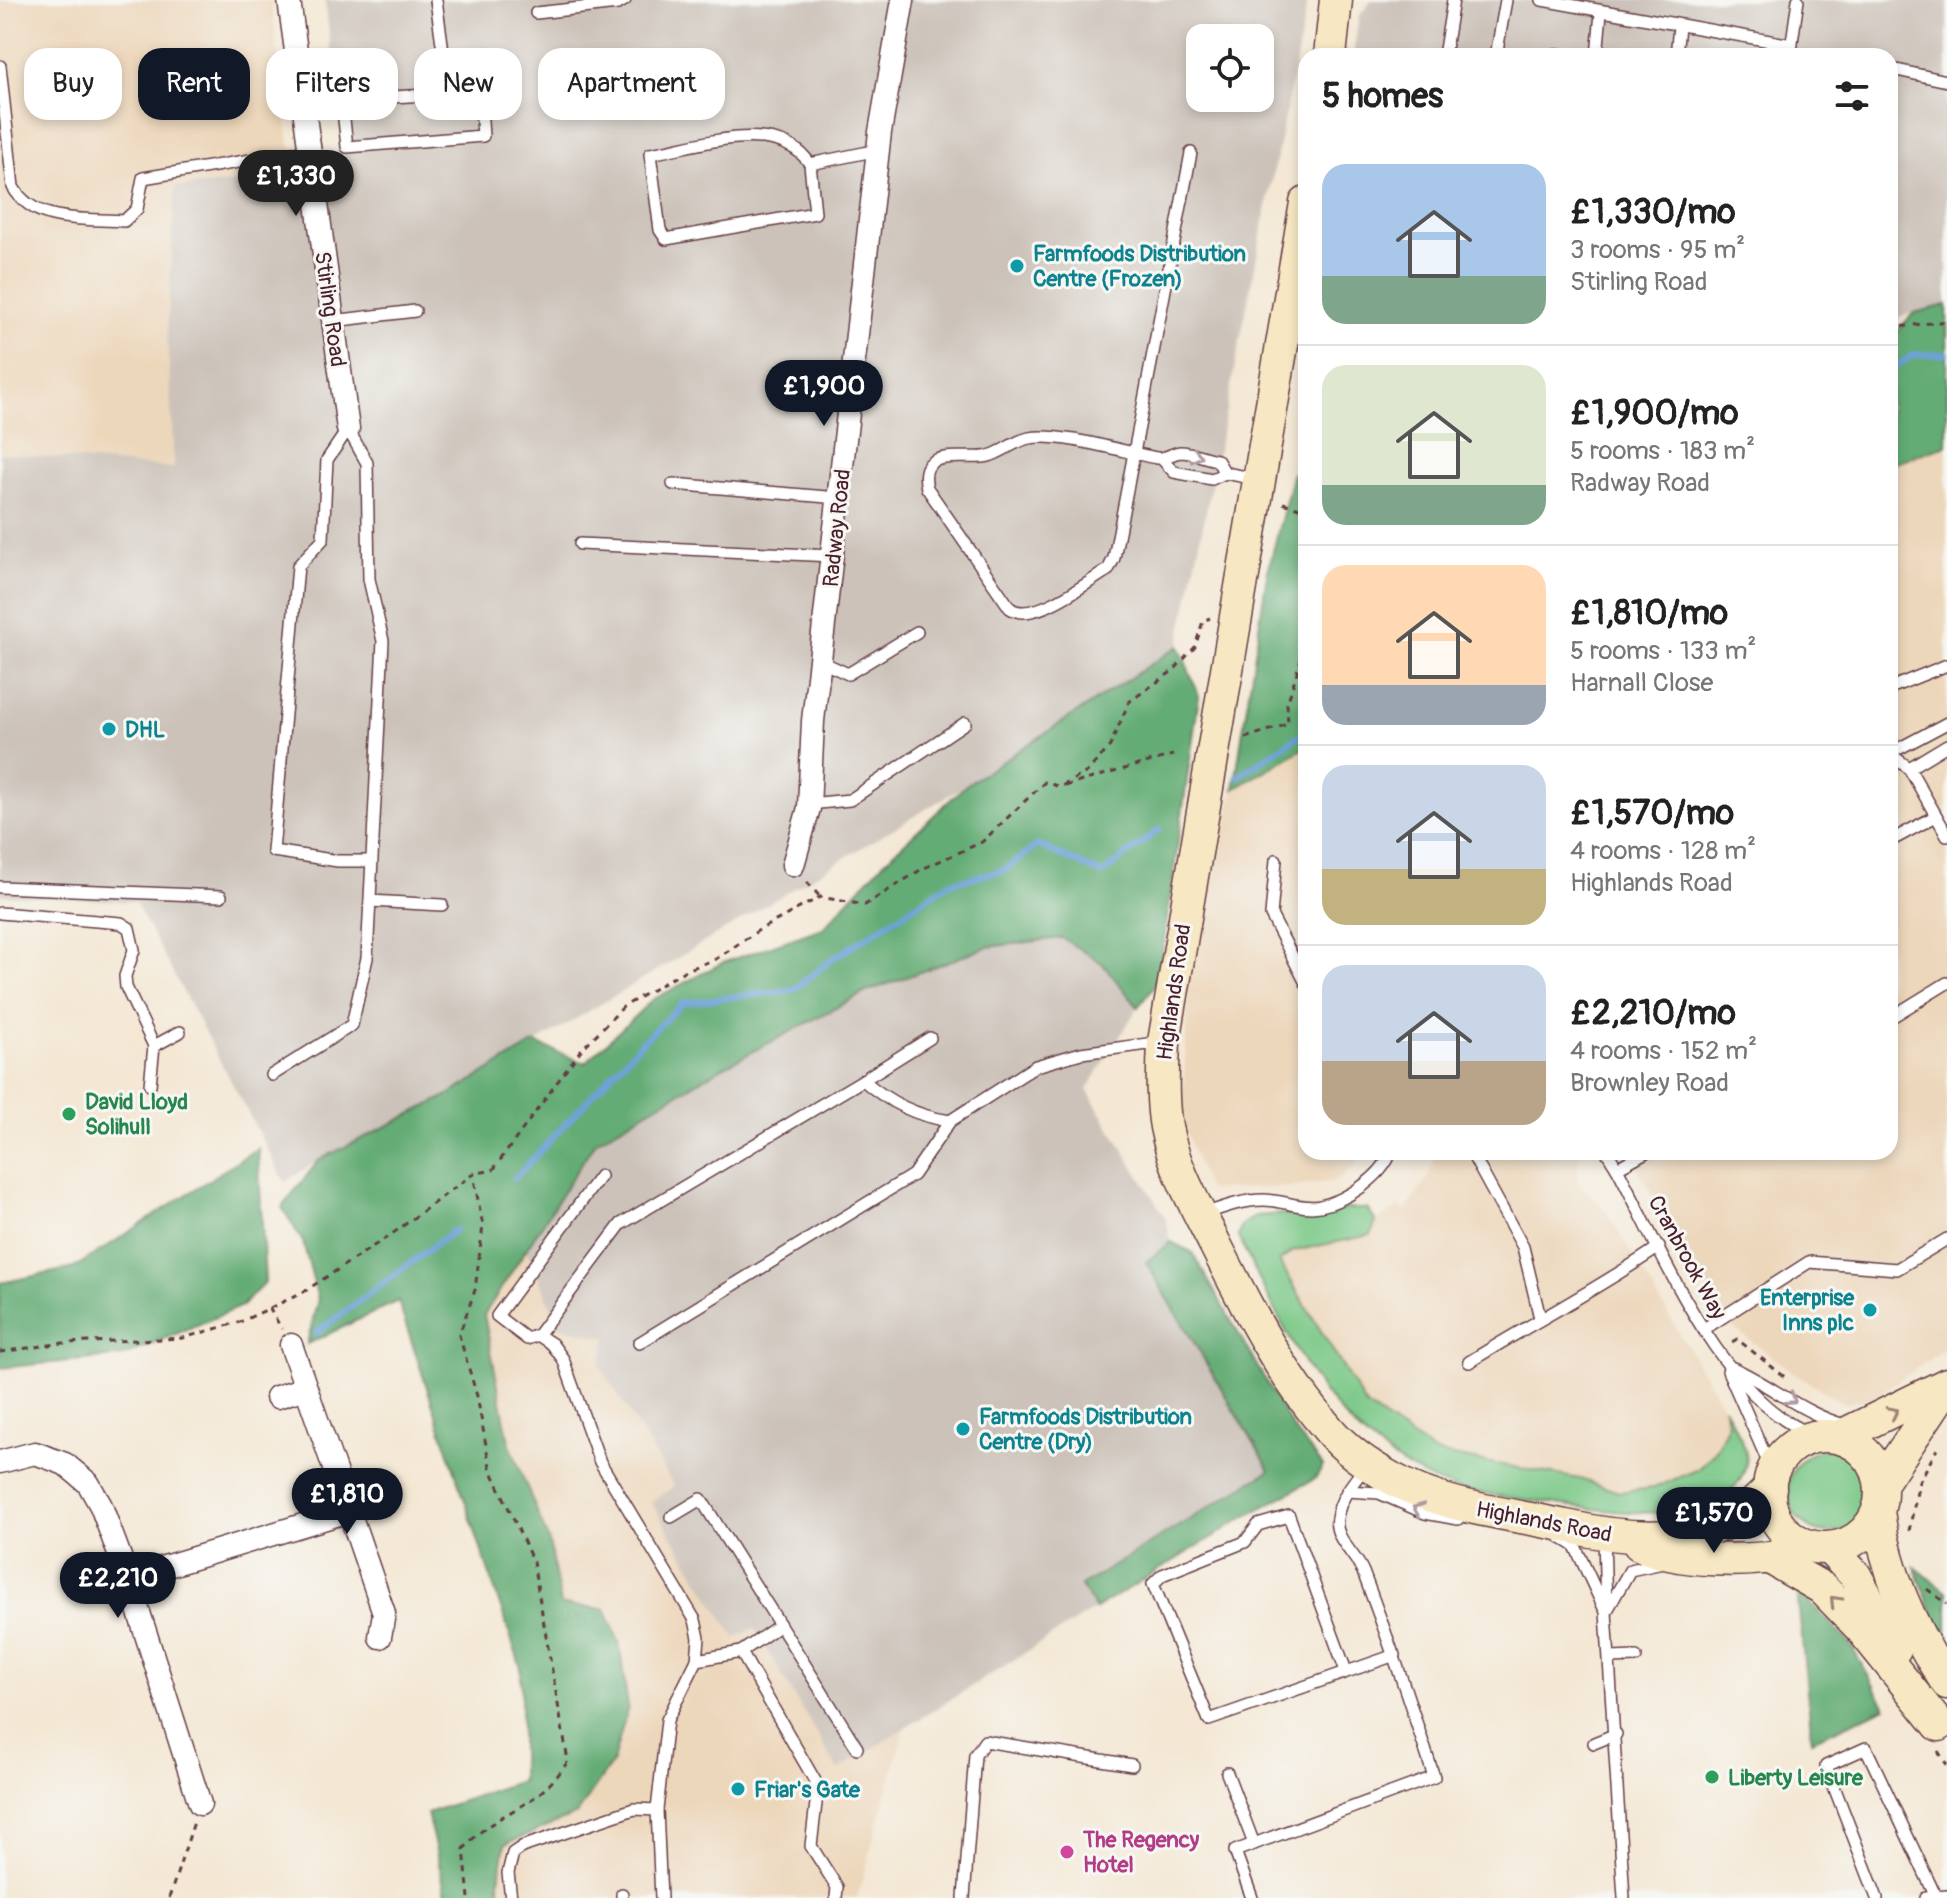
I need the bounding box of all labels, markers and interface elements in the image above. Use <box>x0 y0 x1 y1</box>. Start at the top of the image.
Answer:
map controls <box>1186 24 1274 112</box>
button: locate <box>1186 24 1274 112</box>
chip: Buy <box>24 48 122 120</box>
chip: Rent <box>138 48 250 120</box>
chip: Filters <box>266 48 398 120</box>
chip: New <box>414 48 522 120</box>
chip: Apartment <box>538 48 725 120</box>
icon: filters <box>1830 74 1874 118</box>
text: 5 homes <box>1322 75 1443 118</box>
pin: £1,330 <box>231 150 361 218</box>
text: £1,330 <box>256 160 336 192</box>
text: £1,330/mo <box>1570 191 1736 234</box>
icon: home <box>1386 196 1482 292</box>
text: 3 rooms · 95 m² <box>1570 234 1745 266</box>
place label: Farmfoods Distribution Centre (Frozen) <box>1033 240 1246 293</box>
street label: Stirling Road <box>308 250 352 369</box>
marker: Farmfoods Distribution Centre (Frozen) <box>1008 257 1026 275</box>
text: Stirling Road <box>1570 266 1707 298</box>
pin: £1,900 <box>759 360 889 428</box>
text: £1,900 <box>783 370 865 402</box>
text: £1,900/mo <box>1570 392 1738 435</box>
icon: home <box>1386 397 1482 493</box>
text: 5 rooms · 183 m² <box>1570 435 1755 467</box>
one-way arrow <box>1189 447 1203 464</box>
text: Radway Road <box>1570 467 1710 499</box>
street label: Radway Road <box>817 468 857 589</box>
text: £1,810/mo <box>1570 592 1728 635</box>
icon: home <box>1386 597 1482 693</box>
text: 5 rooms · 133 m² <box>1570 635 1756 667</box>
text: Harnall Close <box>1570 667 1713 699</box>
place label: DHL <box>125 716 165 744</box>
marker: DHL <box>100 720 118 738</box>
text: £1,570/mo <box>1570 792 1734 835</box>
icon: home <box>1386 797 1482 893</box>
text: 4 rooms · 128 m² <box>1570 835 1756 867</box>
text: Highlands Road <box>1570 867 1733 899</box>
street label: Highlands Road <box>1151 922 1197 1062</box>
text: £2,210/mo <box>1570 992 1736 1035</box>
icon: home <box>1386 997 1482 1093</box>
text: 4 rooms · 152 m² <box>1570 1035 1757 1067</box>
text: Brownley Road <box>1570 1067 1729 1099</box>
place label: David Lloyd Solihull <box>85 1088 188 1141</box>
marker: David Lloyd Solihull <box>60 1105 78 1123</box>
street label: Cranbrook Way <box>1642 1190 1733 1324</box>
place label: Enterprise Inns plc <box>1760 1284 1855 1337</box>
marker: Enterprise Inns plc <box>1861 1301 1879 1319</box>
one-way arrow <box>1783 1389 1797 1404</box>
place label: Farmfoods Distribution Centre (Dry) <box>979 1403 1192 1456</box>
one-way arrow <box>1885 1406 1900 1421</box>
marker: Farmfoods Distribution Centre (Dry) <box>954 1420 972 1438</box>
pin: £1,810 <box>282 1468 412 1536</box>
text: £1,810 <box>310 1478 384 1510</box>
pin: £1,570 <box>1649 1487 1779 1555</box>
street label: Highlands Road <box>1474 1495 1614 1549</box>
text: £1,570 <box>1674 1497 1754 1529</box>
one-way arrow <box>1412 1502 1426 1519</box>
pin: £2,210 <box>53 1552 183 1620</box>
text: £2,210 <box>78 1562 158 1594</box>
one-way arrow <box>1830 1596 1844 1611</box>
place label: Liberty Leisure <box>1728 1764 1864 1792</box>
marker: Liberty Leisure <box>1703 1768 1721 1786</box>
place label: Friar's Gate <box>754 1776 861 1804</box>
marker: Friar's Gate <box>729 1780 747 1798</box>
place label: The Regency Hotel <box>1082 1826 1200 1879</box>
marker: The Regency Hotel <box>1058 1843 1076 1861</box>

